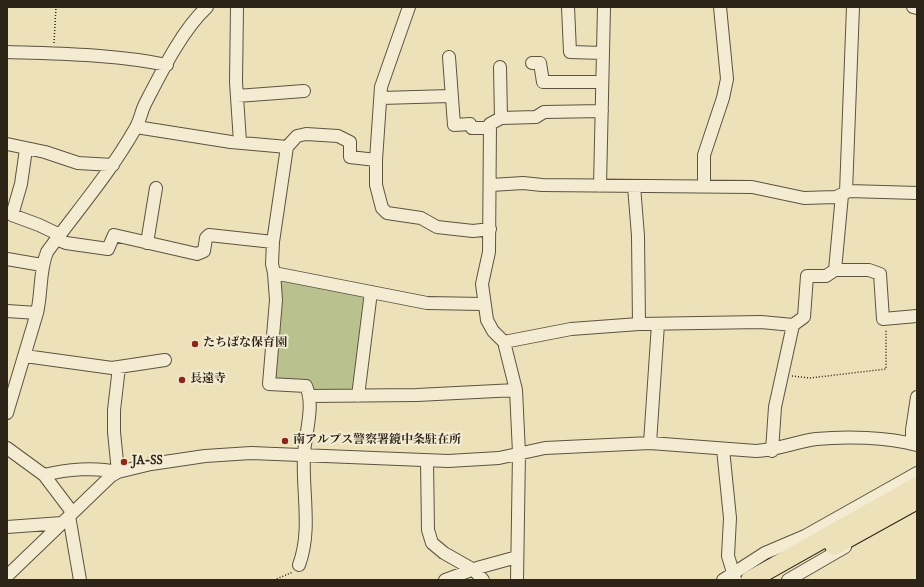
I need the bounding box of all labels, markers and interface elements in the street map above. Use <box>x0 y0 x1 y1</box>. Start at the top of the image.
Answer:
place label: たちばな保育園 <box>203 337 287 351</box>
marker: たちばな保育園 <box>190 339 200 349</box>
place label: 長遠寺 <box>190 373 226 387</box>
marker: 長遠寺 <box>177 375 187 385</box>
place label: 南アルプス警察署鏡中条駐在所 <box>293 434 461 448</box>
marker: 南アルプス警察署鏡中条駐在所 <box>280 436 290 446</box>
place label: JA-SS <box>132 455 163 469</box>
marker: JA-SS <box>119 457 129 467</box>

